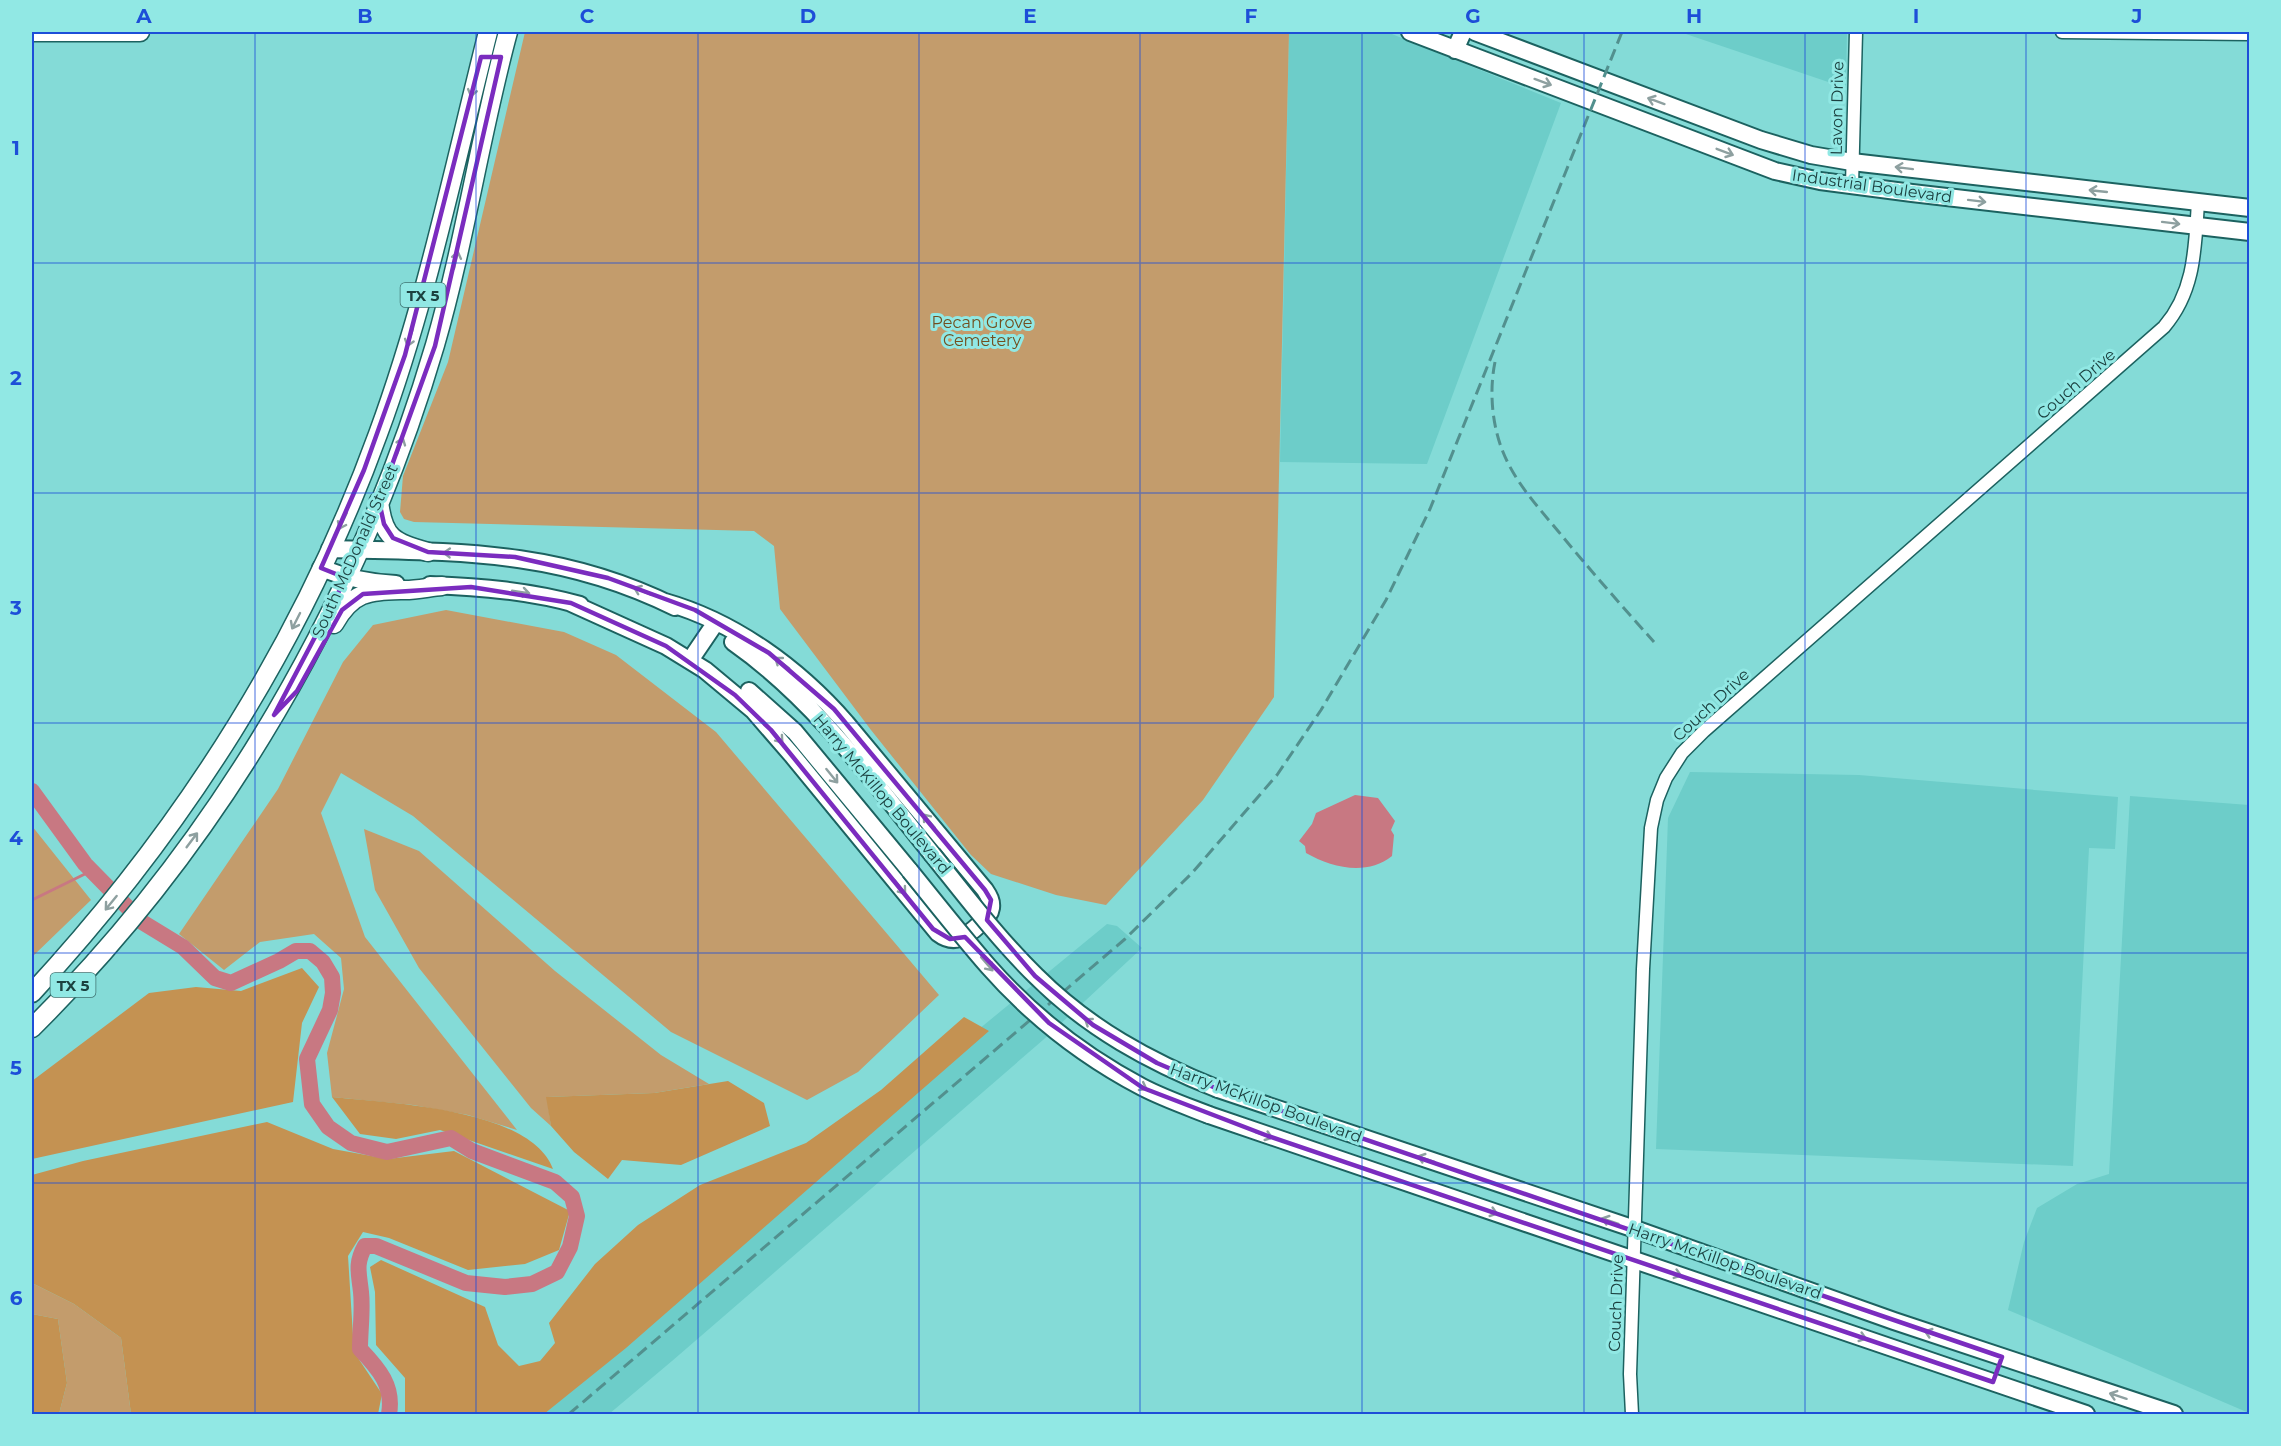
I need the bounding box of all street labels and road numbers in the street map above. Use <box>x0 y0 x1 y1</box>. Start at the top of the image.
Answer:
street label: Lavon Drive <box>1827 61 1847 155</box>
street label: Industrial Boulevard <box>1791 165 1953 207</box>
road number: TX 5 <box>400 283 446 307</box>
street label: Couch Drive <box>2033 345 2119 423</box>
street label: South McDonald Street <box>308 461 402 641</box>
street label: Couch Drive <box>1669 665 1753 745</box>
street label: Harry McKillop Boulevard <box>809 710 955 878</box>
road number: TX 5 <box>50 973 96 997</box>
street label: Harry McKillop Boulevard <box>1167 1059 1365 1147</box>
street label: Harry McKillop Boulevard <box>1626 1219 1824 1303</box>
street label: Couch Drive <box>1605 1254 1627 1352</box>

